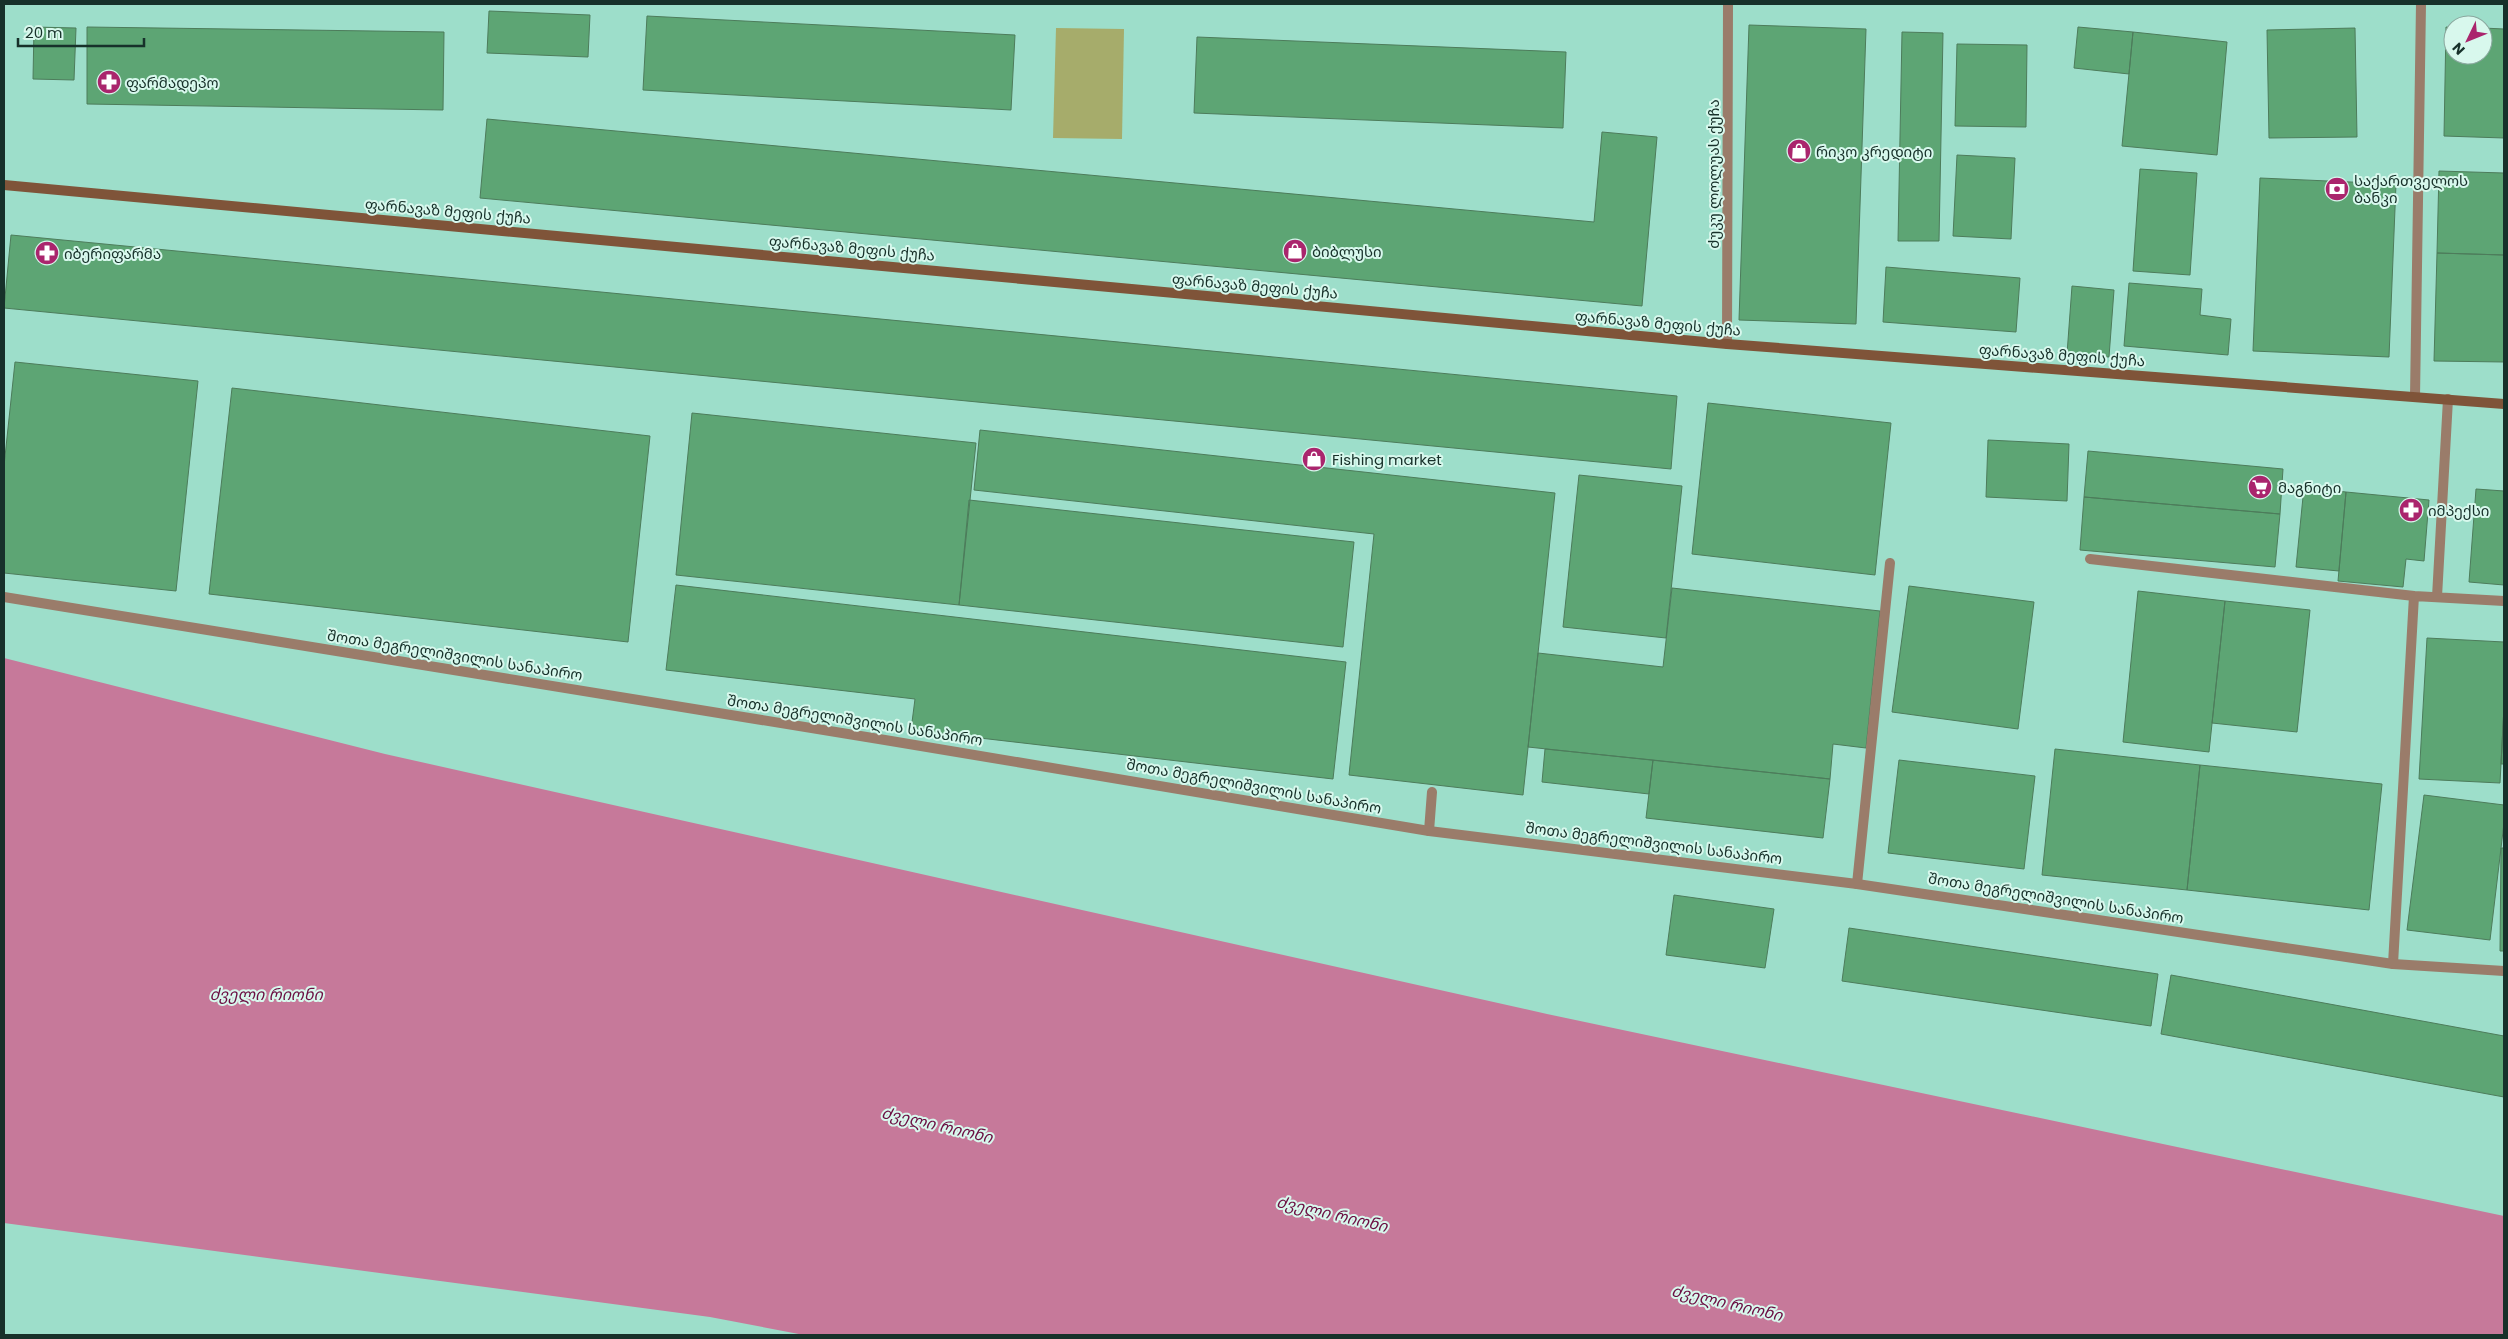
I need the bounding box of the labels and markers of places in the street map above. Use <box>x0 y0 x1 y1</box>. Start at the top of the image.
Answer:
pharmacy icon: ფარმადეპო <box>96 69 122 95</box>
place label: ფარმადეპო <box>126 72 219 93</box>
shop icon: რიკო კრედიტი <box>1786 138 1812 164</box>
place label: რიკო კრედიტი <box>1816 141 1932 162</box>
place label: საქართველოს ბანკი <box>2354 170 2468 208</box>
bank icon: საქართველოს ბანკი <box>2324 176 2350 202</box>
shop icon: ბიბლუსი <box>1282 238 1308 264</box>
pharmacy icon: იბერიფარმა <box>34 240 60 266</box>
place label: ბიბლუსი <box>1312 241 1382 262</box>
place label: იბერიფარმა <box>64 243 161 264</box>
shop icon: Fishing market <box>1301 446 1327 472</box>
place label: Fishing market <box>1332 449 1442 470</box>
supermarket icon: მაგნიტი <box>2247 474 2273 500</box>
place label: მაგნიტი <box>2278 477 2341 498</box>
pharmacy icon: იმპექსი <box>2398 497 2424 523</box>
place label: იმპექსი <box>2428 500 2489 521</box>

